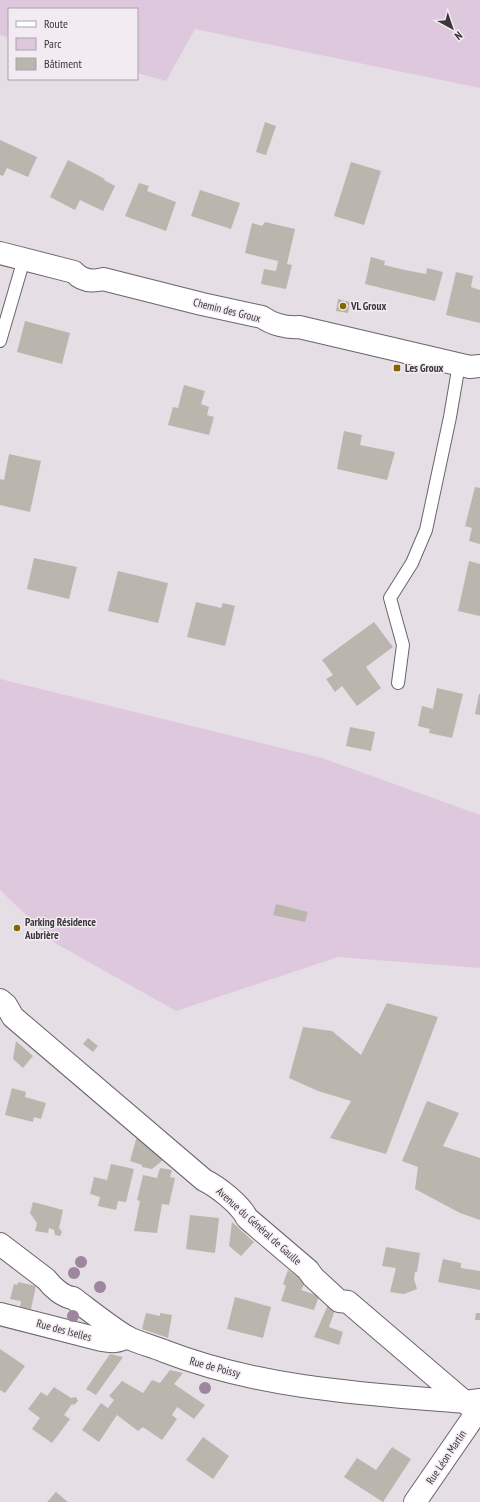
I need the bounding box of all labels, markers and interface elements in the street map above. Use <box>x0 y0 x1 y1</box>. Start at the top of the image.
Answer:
legend <box>8 8 138 80</box>
north arrow <box>432 8 472 48</box>
text: Route <box>44 16 68 31</box>
text: N <box>452 28 465 43</box>
text: Parc <box>44 36 62 51</box>
text: Bâtiment <box>44 56 82 71</box>
street label: Chemin des Groux <box>192 295 263 325</box>
place label: VL Groux <box>350 299 386 313</box>
marker: VL Groux <box>338 301 348 311</box>
place label: Les Groux <box>405 361 444 375</box>
marker: Les Groux <box>392 363 402 373</box>
place label: Parking Résidence Aubrière <box>24 915 96 942</box>
marker: Parking Résidence Aubrière <box>12 923 22 933</box>
street label: Avenue du Général de Gaulle <box>214 1184 305 1268</box>
street label: Rue des Iselles <box>35 1316 93 1344</box>
street label: Rue de Poissy <box>188 1354 243 1381</box>
street label: Rue Léon Martin <box>423 1427 469 1487</box>

